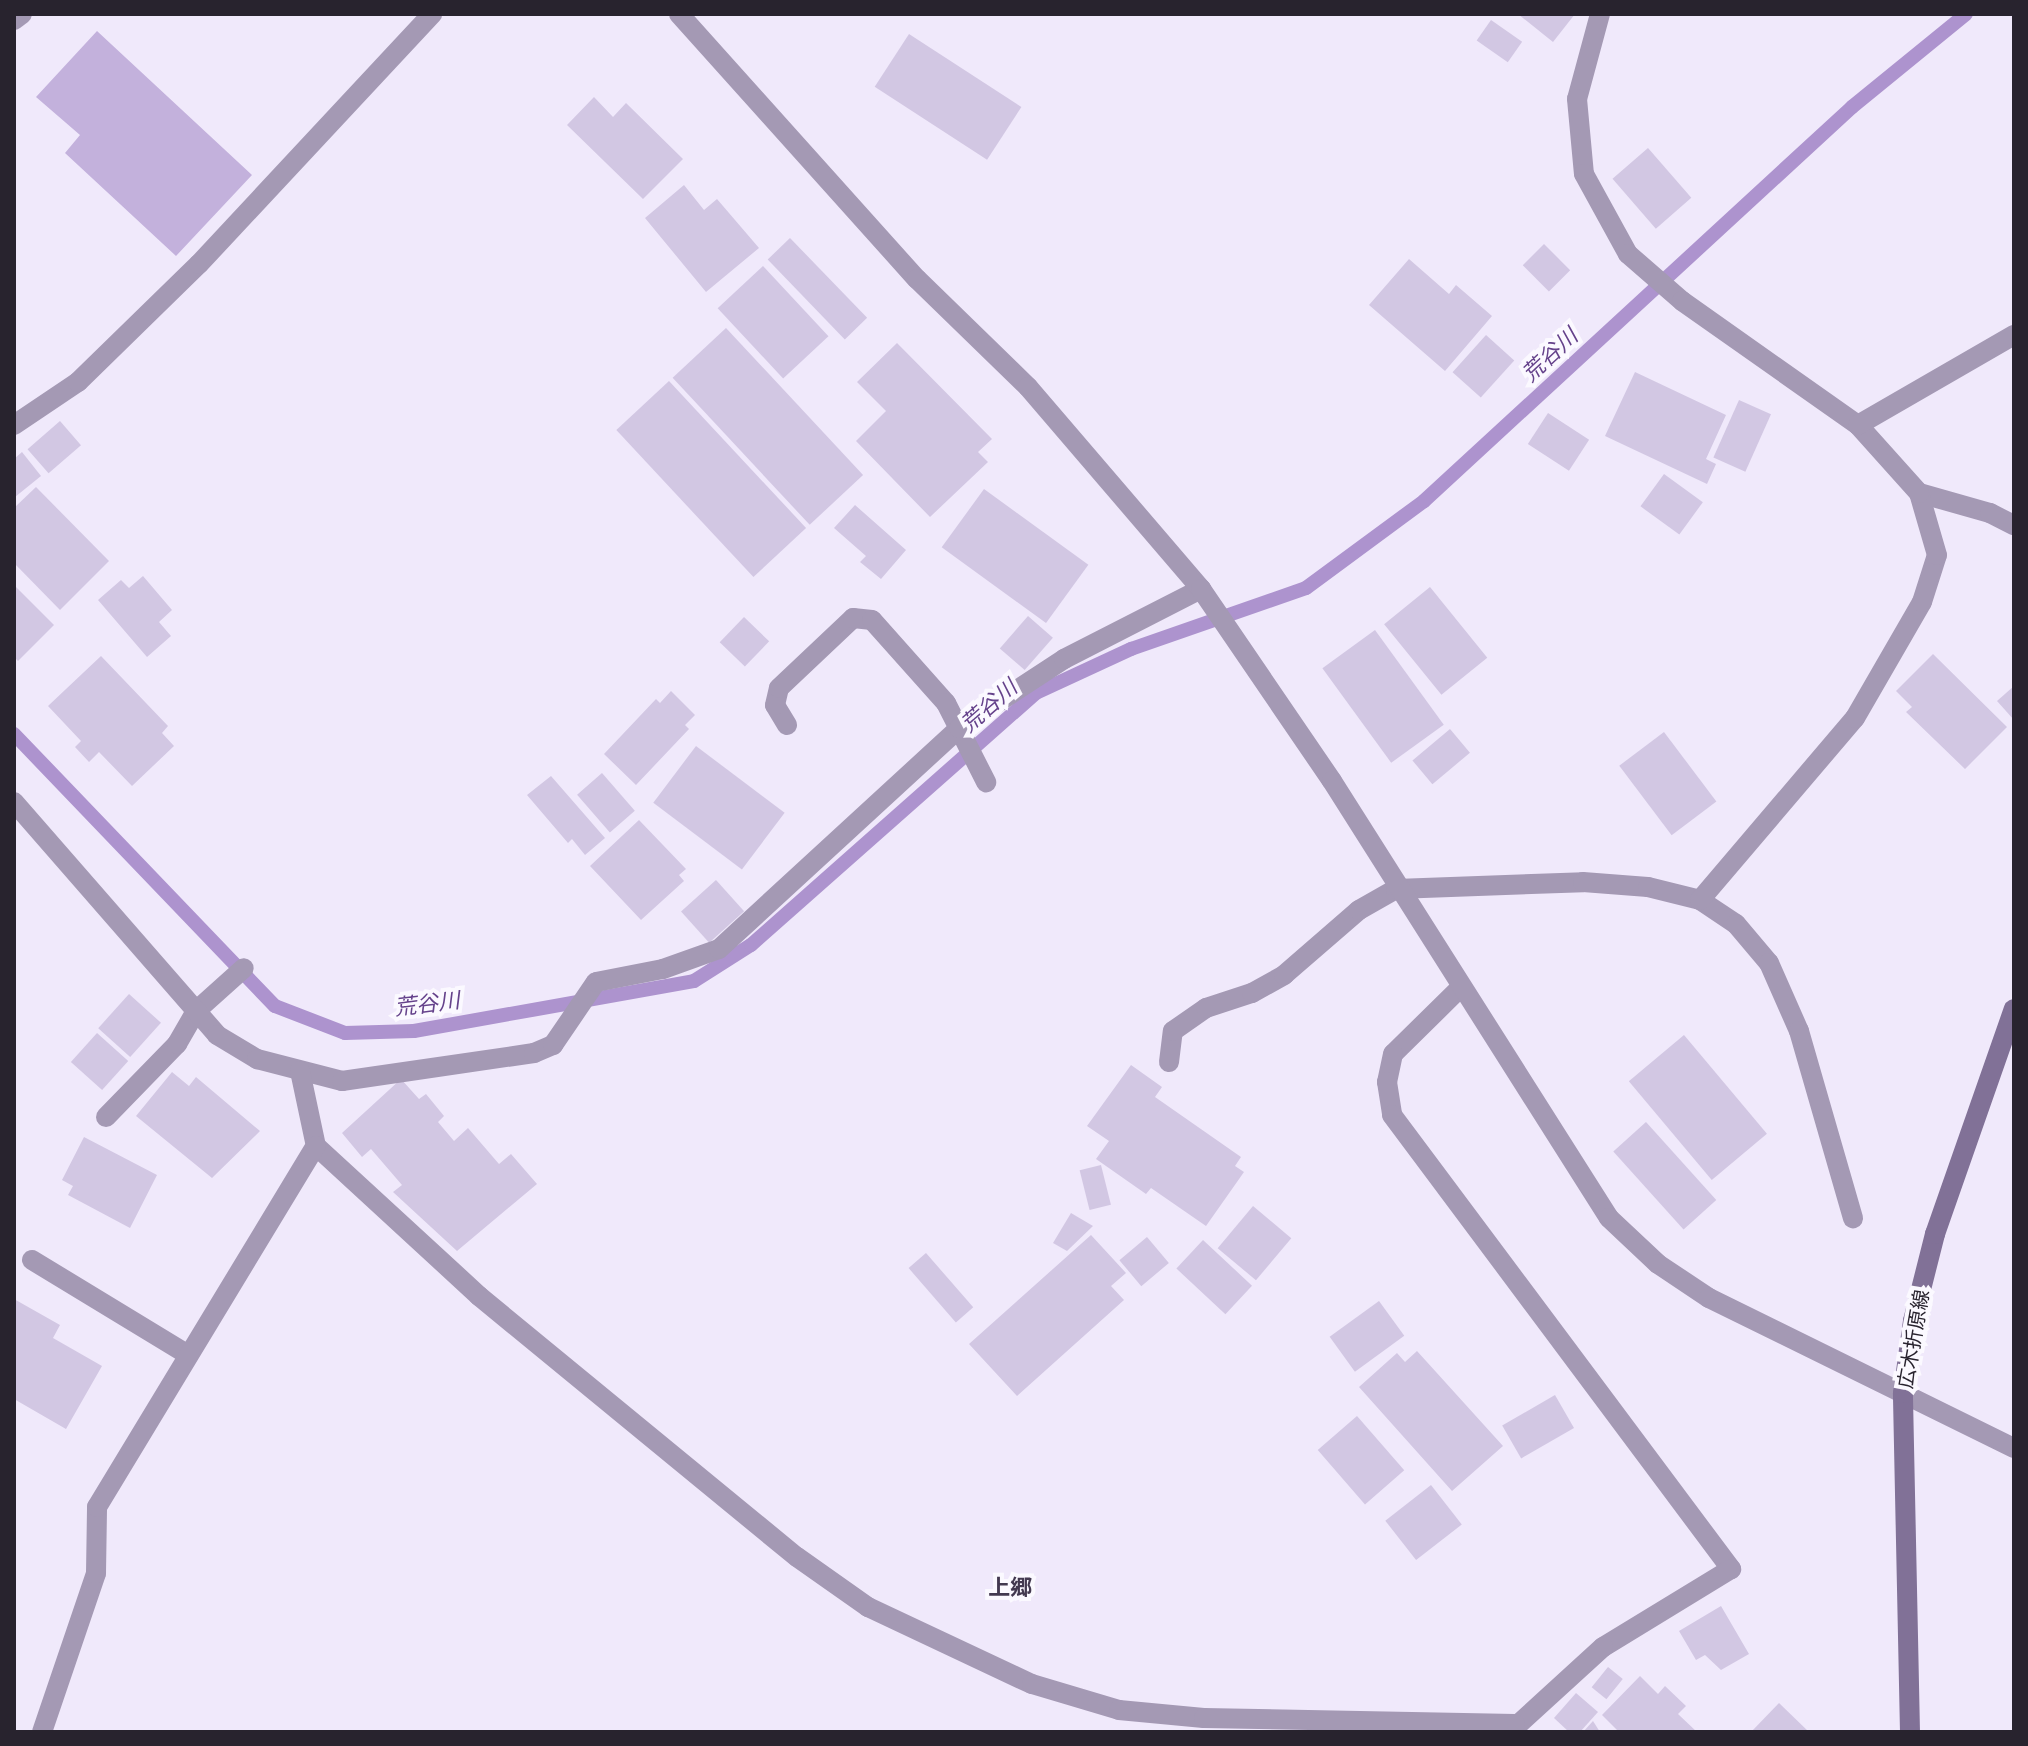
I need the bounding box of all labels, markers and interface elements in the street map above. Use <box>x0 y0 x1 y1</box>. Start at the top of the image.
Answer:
water label: 荒谷川 <box>1517 323 1583 387</box>
water label: 荒谷川 <box>955 674 1023 738</box>
water label: 荒谷川 <box>393 987 461 1021</box>
street label: 広木折原線 <box>1892 1288 1934 1390</box>
district label: 上郷 <box>988 1575 1032 1601</box>

